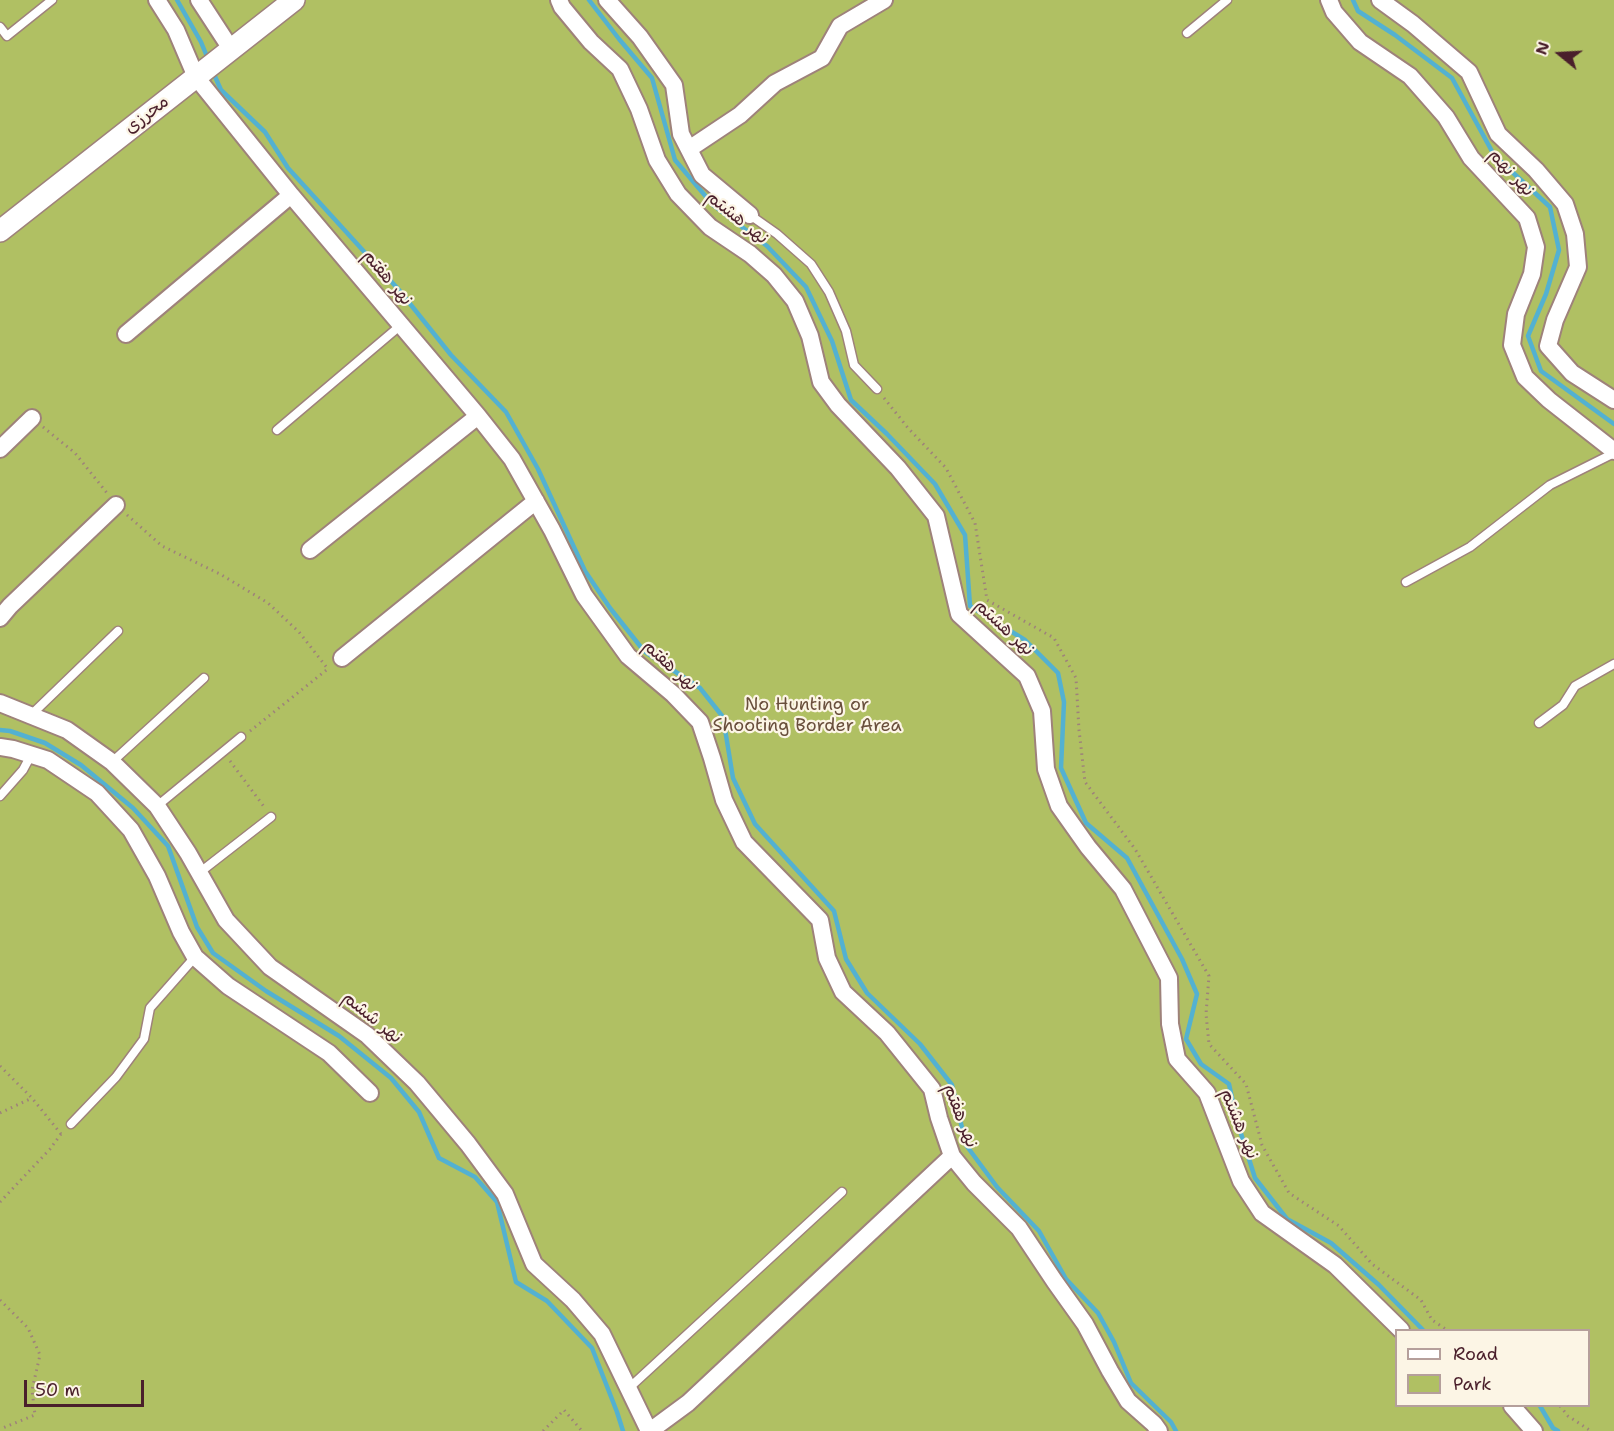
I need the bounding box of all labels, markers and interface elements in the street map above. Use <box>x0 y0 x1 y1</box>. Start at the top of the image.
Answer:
north arrow <box>1530 24 1590 84</box>
text: N <box>1530 39 1554 58</box>
street label: محرزی <box>121 91 173 139</box>
street label: نهر نهم <box>1483 145 1539 201</box>
street label: نهر هشتم <box>701 186 773 250</box>
street label: نهر هفتم <box>357 245 417 311</box>
street label: نهر هشتم <box>970 595 1038 661</box>
street label: نهر هفتم <box>638 636 702 696</box>
park label: No Hunting or Shooting Border Area <box>712 694 902 736</box>
street label: نهر ششم <box>338 987 406 1049</box>
street label: نهر هفتم <box>938 1081 982 1151</box>
street label: نهر هشتم <box>1215 1086 1263 1162</box>
legend <box>1395 1329 1590 1407</box>
text: Road <box>1453 1342 1498 1366</box>
scale bar <box>27 1368 147 1406</box>
text: Park <box>1453 1372 1492 1396</box>
text: 50 m <box>35 1378 80 1402</box>

